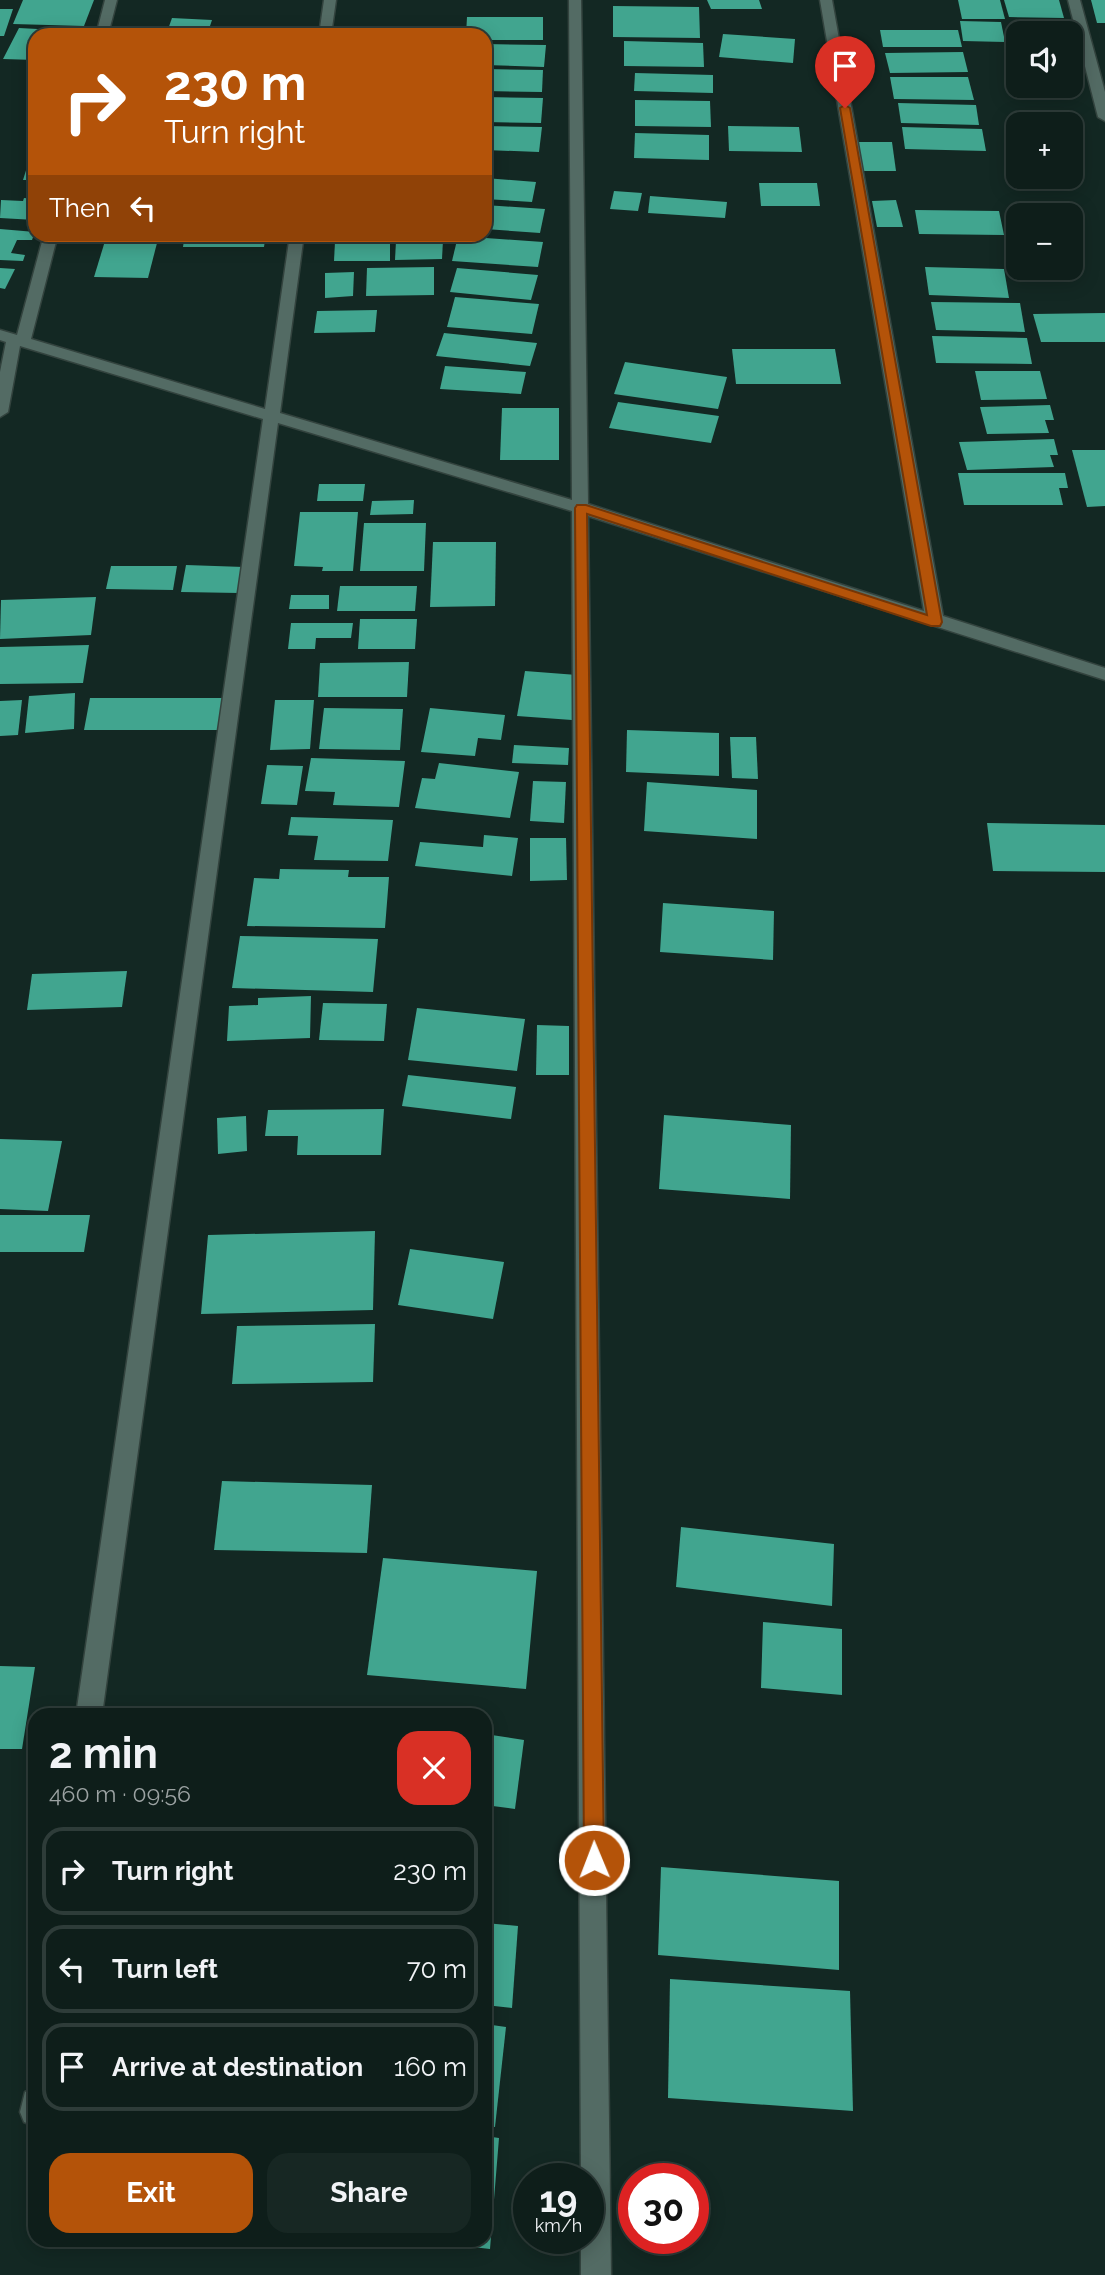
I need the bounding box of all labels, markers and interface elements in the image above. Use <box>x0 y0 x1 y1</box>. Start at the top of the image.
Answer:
map controls <box>1006 21 1083 280</box>
button: sound <box>1006 21 1083 98</box>
pin <box>815 36 875 108</box>
icon: arrive <box>826 47 864 85</box>
text: 230 m <box>164 54 306 111</box>
icon: right <box>49 56 140 147</box>
button: + <box>1006 112 1083 189</box>
text: Turn right <box>164 113 305 150</box>
icon: left <box>124 189 162 227</box>
text: Then <box>49 193 110 223</box>
button: − <box>1006 203 1083 280</box>
text: 2 min <box>49 1729 158 1778</box>
button: close <box>397 1731 471 1805</box>
text: 460 m · 09:56 <box>49 1780 191 1807</box>
position arrow <box>557 1823 631 1897</box>
icon: right <box>53 1852 91 1890</box>
text: Turn right <box>112 1856 233 1886</box>
text: 230 m <box>393 1856 467 1886</box>
icon: left <box>53 1950 91 1988</box>
text: Turn left <box>112 1954 218 1984</box>
text: 70 m <box>407 1954 467 1984</box>
icon: arrive <box>53 2048 91 2086</box>
text: Arrive at destination <box>112 2052 363 2082</box>
text: 160 m <box>394 2052 467 2082</box>
button: Exit <box>49 2153 253 2233</box>
button: Share <box>267 2153 471 2233</box>
speed limit sign: 30 <box>618 2163 709 2254</box>
text: 19 <box>540 2179 577 2220</box>
text: km/h <box>535 2215 582 2236</box>

